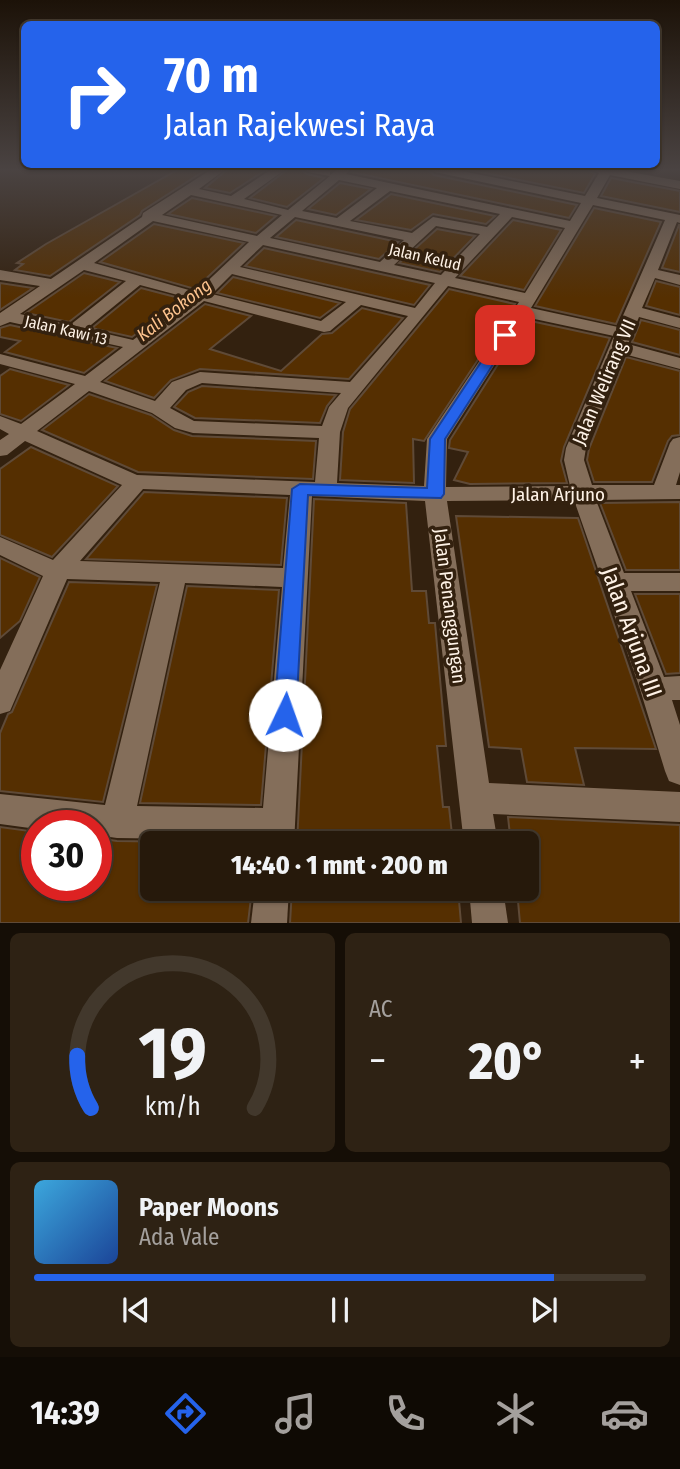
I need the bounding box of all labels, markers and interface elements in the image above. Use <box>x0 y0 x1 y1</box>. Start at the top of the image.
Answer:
text: 70 m <box>164 46 259 105</box>
icon: right <box>49 49 140 140</box>
text: Jalan Rajekwesi Raya <box>164 106 436 144</box>
street label: Jalan Kelud <box>387 239 463 275</box>
water label: Kali Bokong <box>132 274 216 346</box>
pin <box>475 305 535 365</box>
street label: Jalan Kawi 13 <box>23 311 109 349</box>
icon: arrive <box>486 316 524 354</box>
street label: Jalan Welirang VII <box>567 316 641 448</box>
street label: Jalan Arjuno <box>511 483 605 506</box>
street label: Jalan Penanggungan <box>429 527 471 685</box>
street label: Jalan Arjuna III <box>595 563 669 701</box>
position arrow <box>248 678 322 752</box>
speed limit sign: 30 <box>21 810 112 901</box>
text: 14:40 · 1 mnt · 200 m <box>231 850 448 881</box>
text: AC <box>369 995 393 1023</box>
text: 19 <box>138 1011 207 1098</box>
text: 20° <box>469 1030 546 1093</box>
text: − <box>369 1038 386 1084</box>
text: + <box>629 1038 646 1084</box>
text: km/h <box>145 1092 200 1122</box>
text: Paper Moons <box>139 1192 279 1223</box>
text: Ada Vale <box>139 1223 219 1251</box>
icon: previous <box>117 1291 155 1329</box>
icon: pause <box>321 1291 359 1329</box>
icon: next <box>525 1291 563 1329</box>
icon: directions <box>161 1389 210 1438</box>
icon: music <box>271 1389 320 1438</box>
icon: phone <box>381 1389 430 1438</box>
icon: climate <box>491 1389 540 1438</box>
icon: car <box>600 1389 649 1438</box>
text: 14:39 <box>30 1394 100 1432</box>

